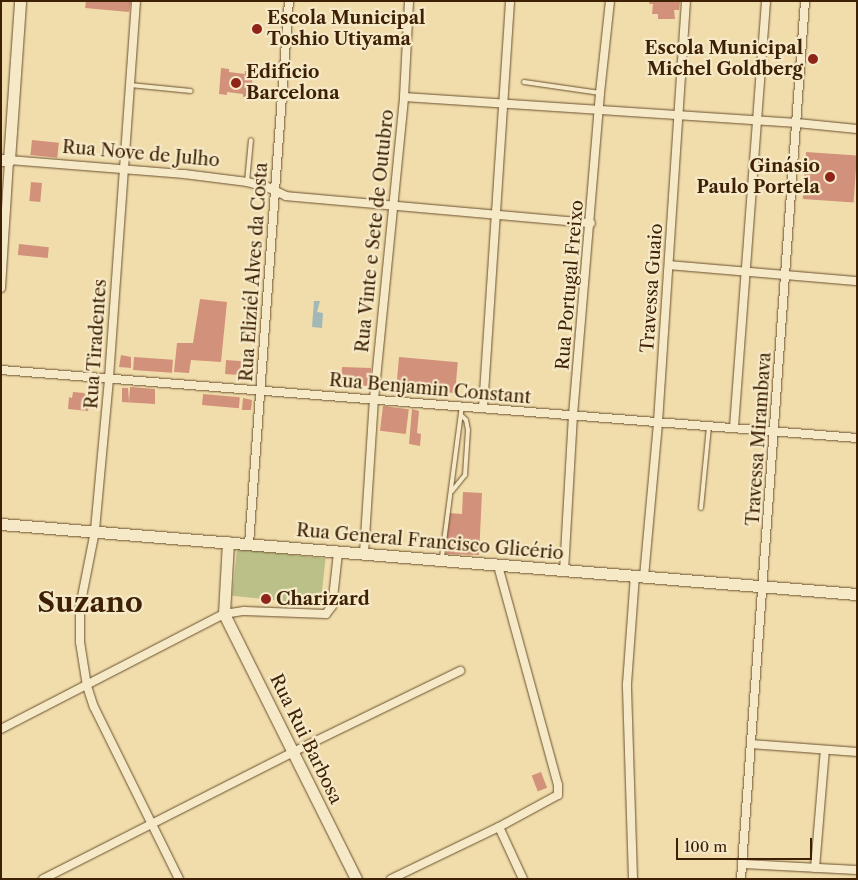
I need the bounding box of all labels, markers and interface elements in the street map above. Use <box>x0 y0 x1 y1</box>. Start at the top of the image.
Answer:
place label: Escola Municipal Toshio Utiyama <box>267 8 426 50</box>
marker: Escola Municipal Toshio Utiyama <box>251 23 263 35</box>
place label: Escola Municipal Michel Goldberg <box>644 38 803 80</box>
marker: Escola Municipal Michel Goldberg <box>807 53 819 65</box>
place label: Edifício Barcelona <box>246 62 340 104</box>
marker: Edifício Barcelona <box>230 77 242 89</box>
street label: Rua Vinte e Sete de Outubro <box>351 108 399 354</box>
street label: Rua Nove de Julho <box>61 136 221 172</box>
place label: Ginásio Paulo Portela <box>696 156 820 198</box>
street label: Rua Eliziél Alves da Costa <box>236 161 272 383</box>
marker: Ginásio Paulo Portela <box>824 171 836 183</box>
street label: Rua Portugal Freixo <box>552 199 588 371</box>
street label: Travessa Guaio <box>637 223 667 353</box>
street label: Rua Tiradentes <box>81 278 111 410</box>
street label: Travessa Mirambava <box>742 351 776 527</box>
street label: Rua Benjamin Constant <box>328 369 532 409</box>
street label: Rua General Francisco Glicério <box>295 520 565 564</box>
district label: Suzano <box>37 585 143 619</box>
place label: Charizard <box>276 588 370 610</box>
marker: Charizard <box>260 593 272 605</box>
street label: Rua Rui Barbosa <box>265 670 347 808</box>
scale bar <box>678 828 814 860</box>
text: 100 m <box>684 837 727 856</box>

